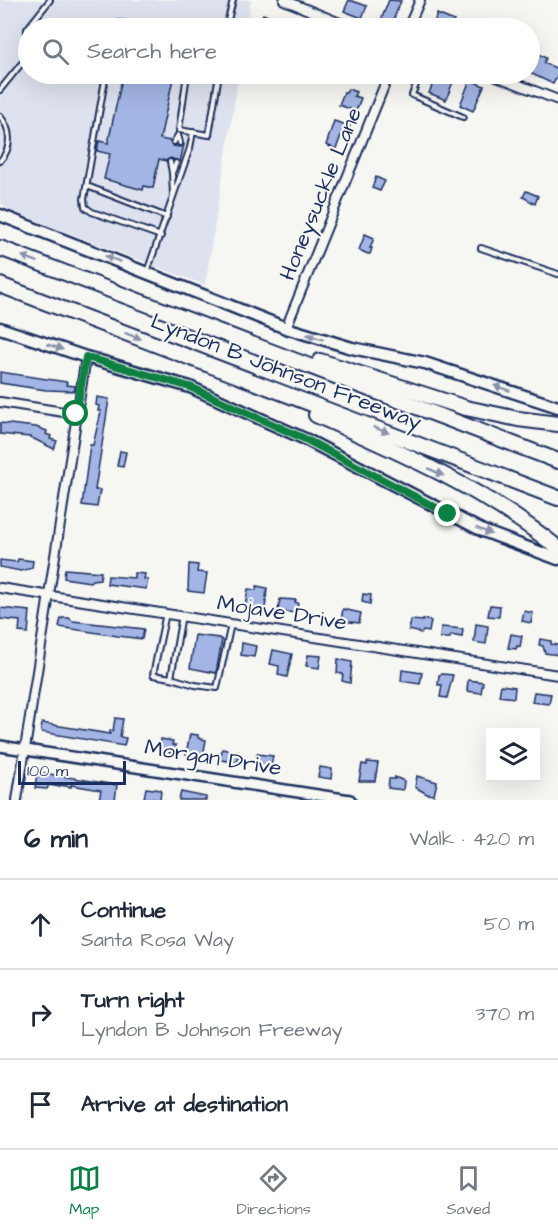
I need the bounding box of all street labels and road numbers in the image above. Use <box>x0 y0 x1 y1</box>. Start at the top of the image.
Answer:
street label: Honeysuckle Lane <box>272 103 371 285</box>
street label: Lyndon B Johnson Freeway <box>146 306 426 439</box>
street label: Mojave Drive <box>215 587 349 639</box>
street label: Morgan Drive <box>142 732 284 785</box>

